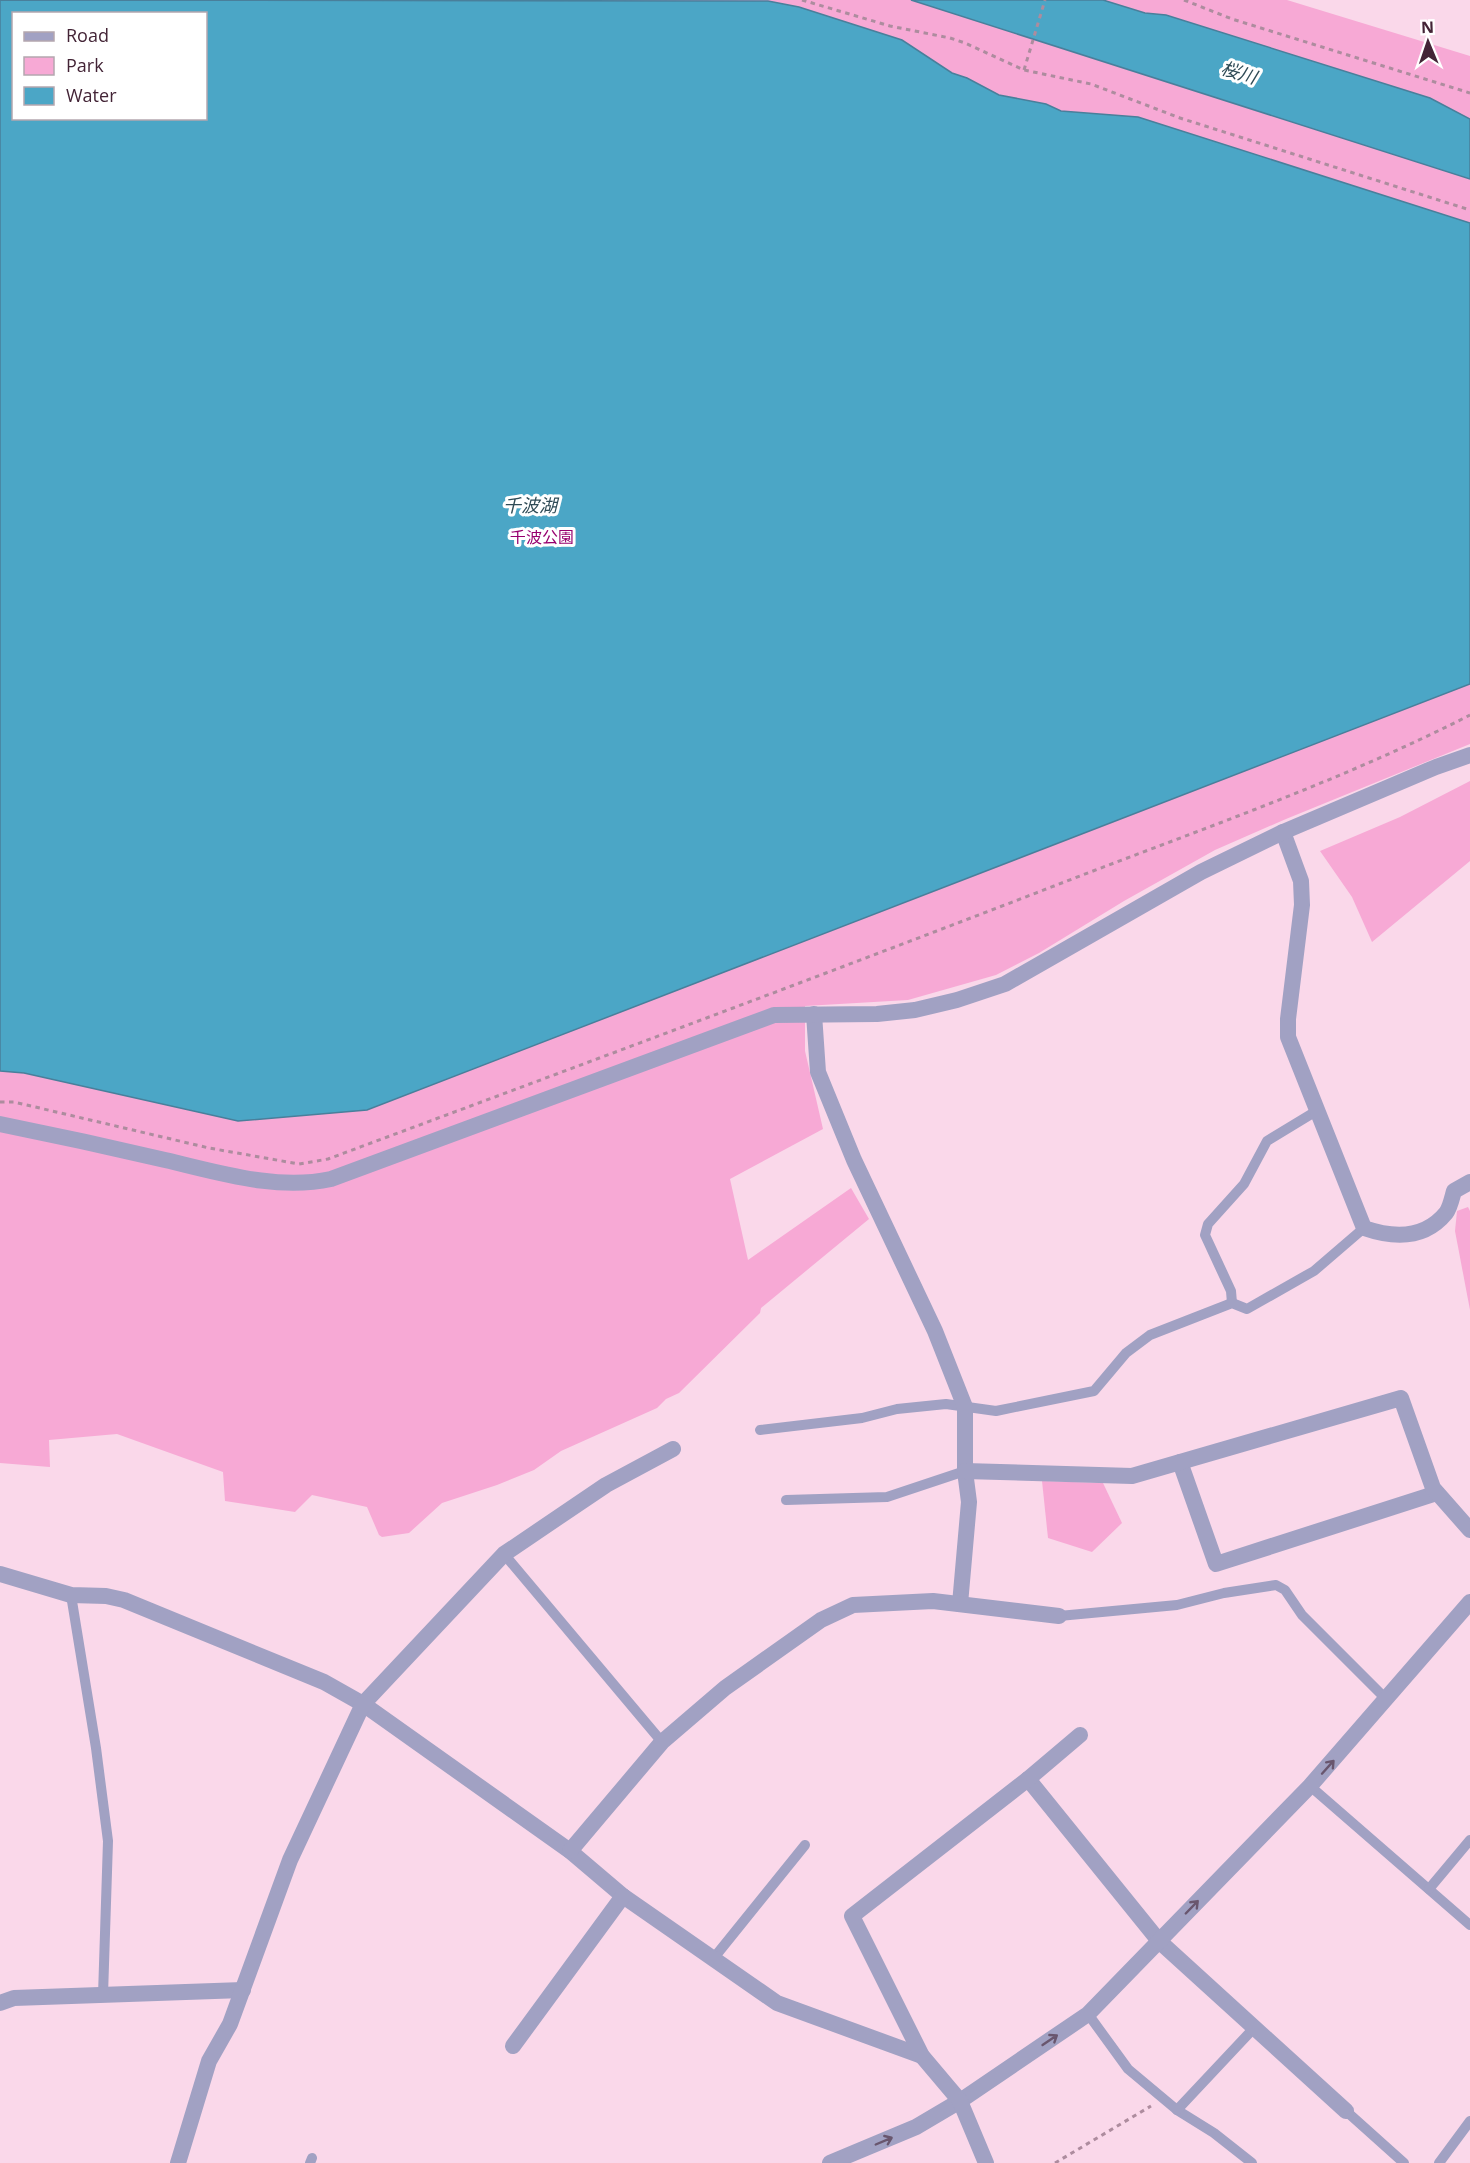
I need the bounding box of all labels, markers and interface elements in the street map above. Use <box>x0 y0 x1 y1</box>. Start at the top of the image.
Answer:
legend <box>12 12 207 120</box>
north arrow <box>1398 12 1458 72</box>
text: N <box>1421 16 1434 38</box>
text: Road <box>66 23 109 47</box>
text: Park <box>66 53 104 77</box>
water label: 桜川 <box>1218 55 1262 89</box>
text: Water <box>66 83 117 107</box>
water label: 千波湖 <box>503 493 560 517</box>
park label: 千波公園 <box>510 526 574 548</box>
one-way arrow <box>1321 1759 1335 1774</box>
one-way arrow <box>1185 1899 1200 1914</box>
one-way arrow <box>1042 2033 1059 2046</box>
one-way arrow <box>874 2135 893 2146</box>

